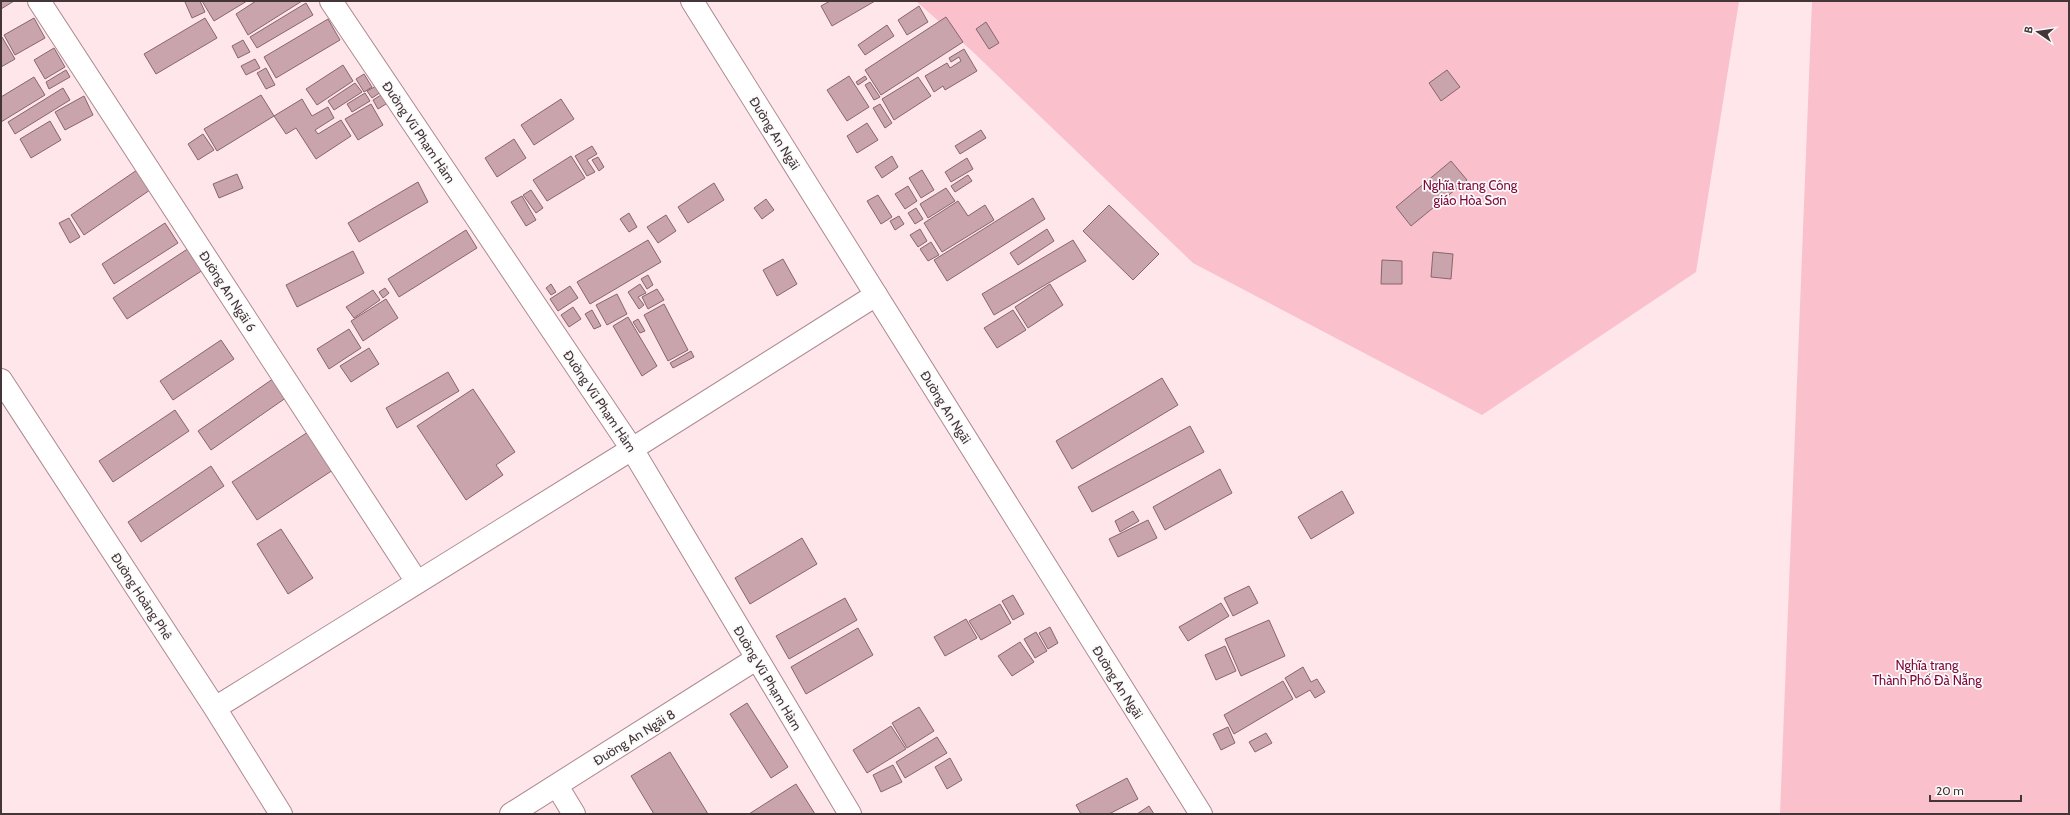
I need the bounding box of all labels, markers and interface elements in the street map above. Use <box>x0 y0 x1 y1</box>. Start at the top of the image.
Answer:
north arrow <box>2018 12 2058 52</box>
text: B <box>2021 25 2036 35</box>
street label: Đường Vũ Phạm Hàm <box>379 78 459 186</box>
street label: Đường An Ngãi <box>746 94 804 172</box>
park label: Nghĩa trang Công giáo Hòa Sơn <box>1423 177 1518 208</box>
street label: Đường An Ngãi 6 <box>196 248 260 334</box>
street label: Đường Vũ Phạm Hàm <box>560 347 640 455</box>
street label: Đường An Ngãi <box>917 368 975 446</box>
street label: Đường Hoàng Phê <box>108 550 176 643</box>
street label: Đường Vũ Phạm Hàm <box>731 623 805 733</box>
street label: Đường An Ngãi <box>1089 643 1147 721</box>
park label: Nghĩa trang Thành Phố Đà Nẵng <box>1872 657 1982 688</box>
street label: Đường An Ngãi 8 <box>590 705 678 769</box>
scale bar <box>1930 777 2021 803</box>
text: 20 m <box>1936 783 1964 798</box>

